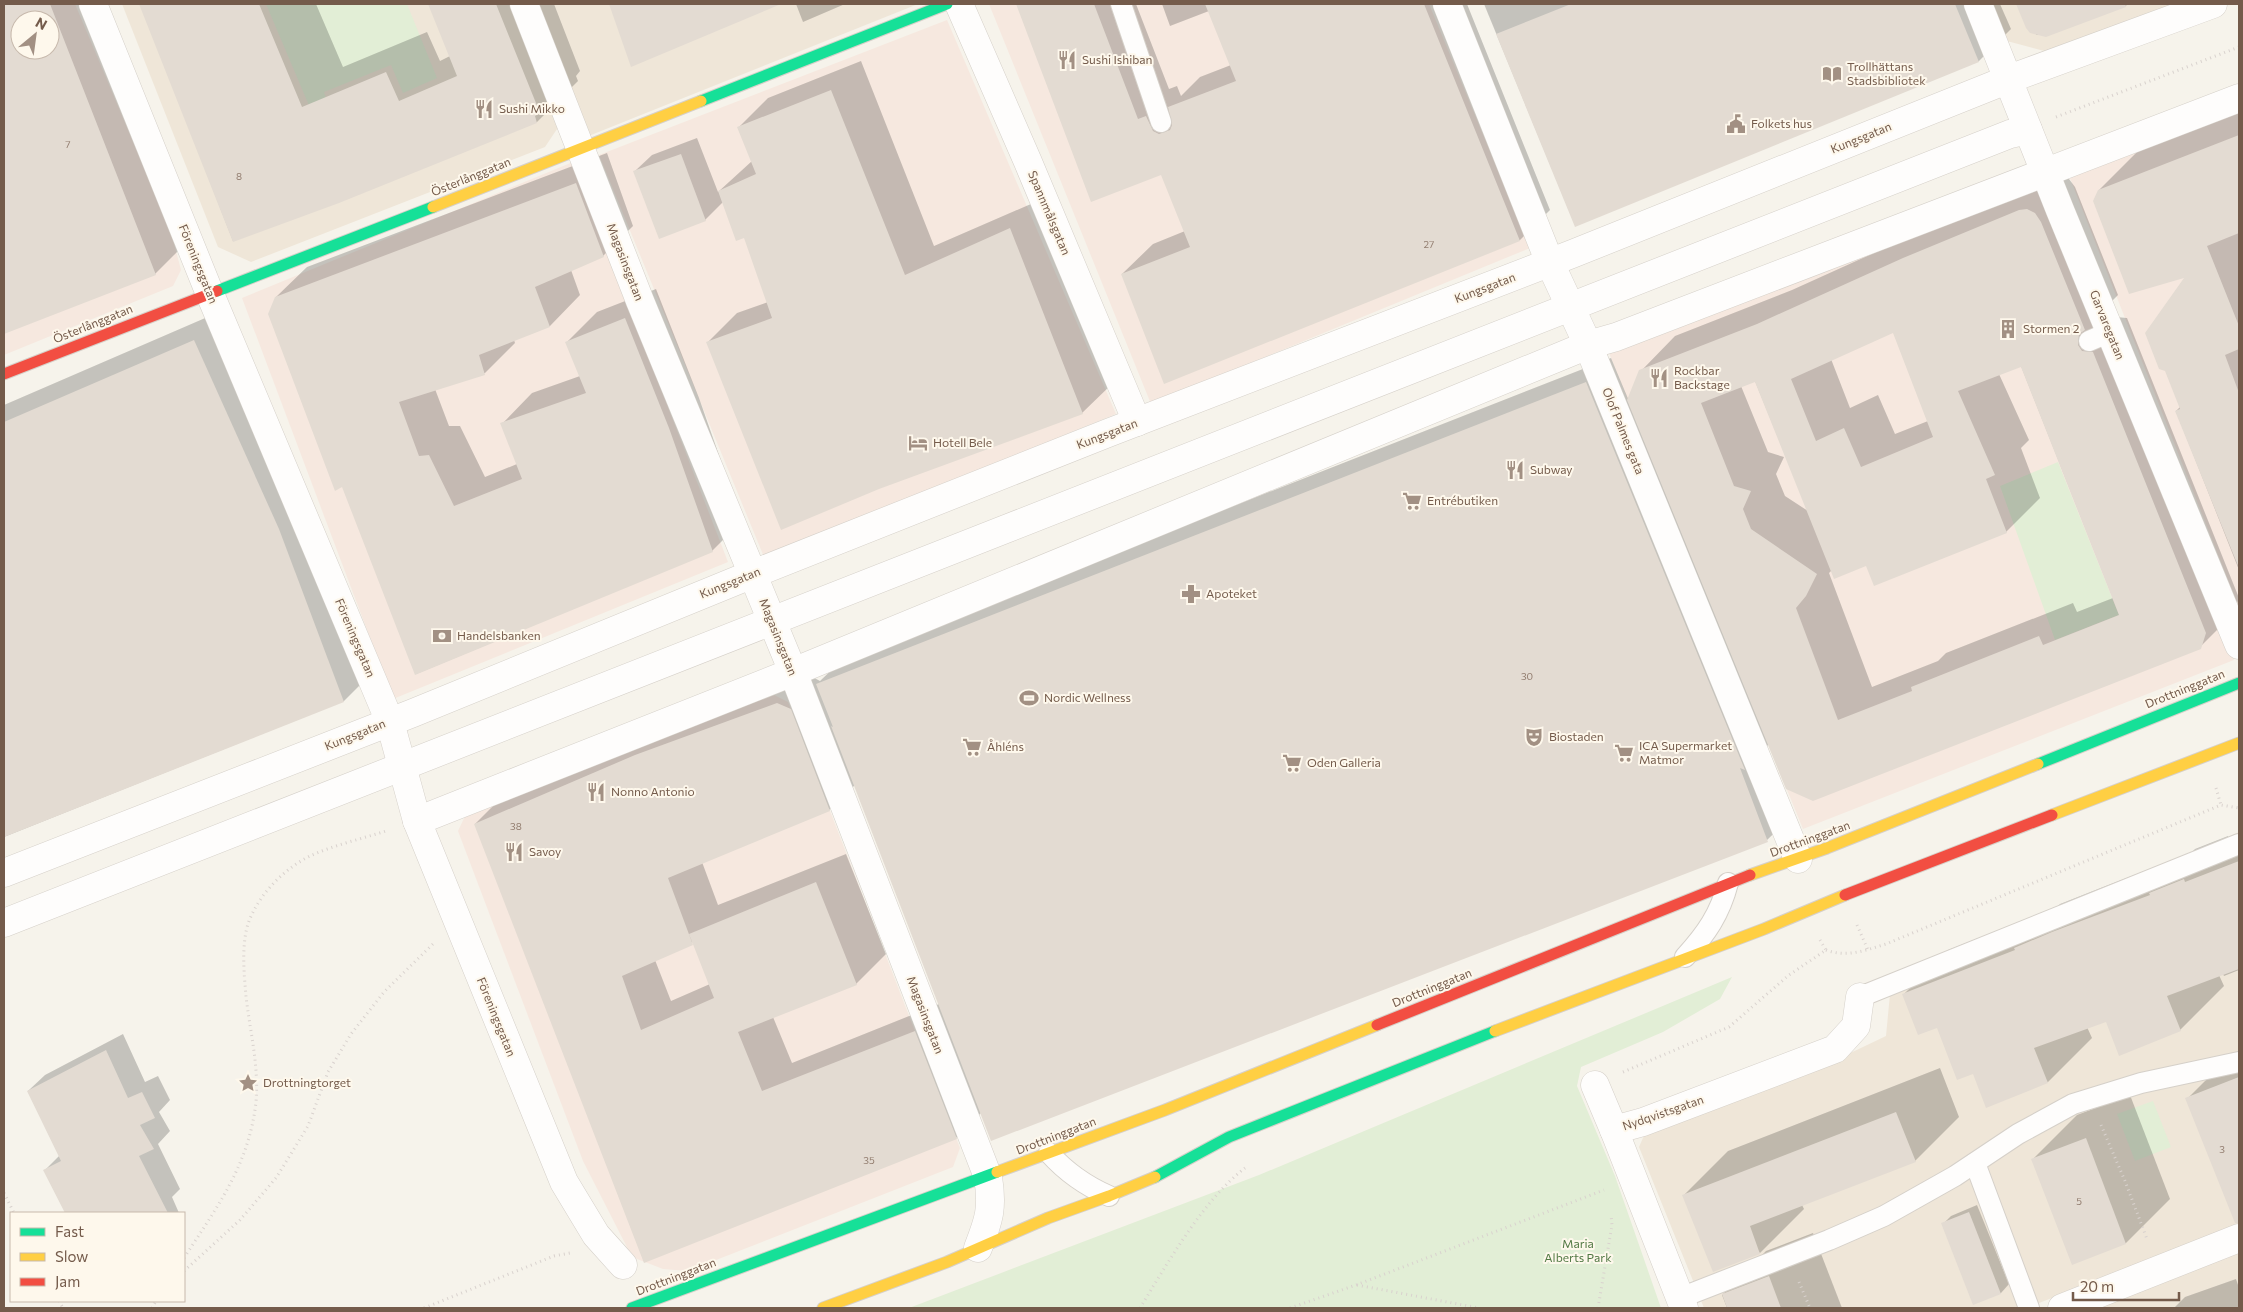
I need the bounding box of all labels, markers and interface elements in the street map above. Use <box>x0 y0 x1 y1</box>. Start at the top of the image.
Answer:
north arrow <box>10 10 60 60</box>
text: N <box>33 13 50 33</box>
restaurant icon: Sushi Ishiban <box>1056 49 1078 71</box>
place label: Sushi Ishiban <box>1082 52 1152 66</box>
place label: Trollhättans Stadsbibliotek <box>1847 59 1926 87</box>
library icon: Trollhättans Stadsbibliotek <box>1821 63 1843 85</box>
restaurant icon: Sushi Mikko <box>473 98 495 120</box>
place label: Sushi Mikko <box>499 101 565 115</box>
public building icon: Folkets hus <box>1725 113 1747 135</box>
place label: Folkets hus <box>1751 116 1812 130</box>
street label: Kungsgatan <box>1828 119 1893 156</box>
house number: 7 <box>65 138 71 150</box>
street label: Österlånggatan <box>429 154 512 198</box>
street label: Spannmålsgatan <box>1026 168 1074 257</box>
house number: 8 <box>236 170 242 182</box>
street label: Magasinsgatan <box>605 221 647 302</box>
street label: Föreningsgatan <box>177 222 221 305</box>
house number: 27 <box>1424 238 1434 250</box>
street label: Kungsgatan <box>1452 269 1517 305</box>
street label: Garvaregatan <box>2088 288 2128 361</box>
street label: Österlånggatan <box>51 301 134 345</box>
building icon: Stormen 2 <box>1997 318 2019 340</box>
place label: Stormen 2 <box>2023 321 2080 335</box>
place label: Rockbar Backstage <box>1674 363 1730 391</box>
restaurant icon: Rockbar Backstage <box>1648 367 1670 389</box>
street label: Olof Palmes gata <box>1600 385 1648 476</box>
street label: Kungsgatan <box>1074 415 1139 451</box>
hotel icon: Hotell Bele <box>907 432 929 454</box>
place label: Hotell Bele <box>933 435 992 449</box>
restaurant icon: Subway <box>1504 459 1526 481</box>
place label: Subway <box>1530 462 1573 476</box>
supermarket icon: Entrébutiken <box>1401 490 1423 512</box>
place label: Entrébutiken <box>1427 493 1498 507</box>
street label: Kungsgatan <box>697 564 762 601</box>
pharmacy icon: Apoteket <box>1180 583 1202 605</box>
place label: Apoteket <box>1206 586 1257 600</box>
street label: Föreningsgatan <box>333 596 379 679</box>
street label: Magasinsgatan <box>757 596 801 677</box>
bank icon: Handelsbanken <box>431 625 453 647</box>
place label: Handelsbanken <box>457 628 541 642</box>
street label: Drottninggatan <box>2143 666 2226 710</box>
house number: 30 <box>1521 670 1533 682</box>
sports icon: Nordic Wellness <box>1018 687 1040 709</box>
place label: Nordic Wellness <box>1044 690 1131 704</box>
street label: Kungsgatan <box>322 716 387 753</box>
theatre icon: Biostaden <box>1523 726 1545 748</box>
place label: Biostaden <box>1549 729 1604 743</box>
supermarket icon: Åhléns <box>961 736 983 758</box>
place label: ICA Supermarket Matmor <box>1639 738 1732 766</box>
place label: Åhléns <box>987 739 1024 753</box>
supermarket icon: ICA Supermarket Matmor <box>1613 742 1635 764</box>
supermarket icon: Oden Galleria <box>1281 752 1303 774</box>
place label: Oden Galleria <box>1307 755 1381 769</box>
restaurant icon: Nonno Antonio <box>585 781 607 803</box>
place label: Nonno Antonio <box>611 784 695 798</box>
street label: Drottninggatan <box>1768 817 1852 859</box>
house number: 38 <box>510 820 522 832</box>
restaurant icon: Savoy <box>503 841 525 863</box>
place label: Savoy <box>529 844 561 858</box>
street label: Drottninggatan <box>1390 965 1473 1009</box>
street label: Magasinsgatan <box>905 974 947 1055</box>
street label: Föreningsgatan <box>475 975 519 1058</box>
place icon: Drottningtorget <box>237 1072 259 1094</box>
place label: Drottningtorget <box>263 1075 351 1089</box>
street label: Nydqvistsgatan <box>1620 1092 1705 1132</box>
street label: Drottninggatan <box>1014 1113 1098 1157</box>
house number: 3 <box>2219 1143 2225 1155</box>
house number: 35 <box>863 1154 875 1166</box>
house number: 5 <box>2076 1195 2082 1207</box>
legend <box>10 1212 185 1302</box>
text: Fast <box>55 1222 84 1240</box>
park label: Maria Alberts Park <box>1544 1236 1612 1264</box>
text: Slow <box>55 1247 88 1265</box>
street label: Drottninggatan <box>634 1254 718 1298</box>
scale bar <box>2073 1270 2179 1302</box>
text: Jam <box>55 1272 80 1290</box>
text: 20 m <box>2080 1277 2114 1295</box>

